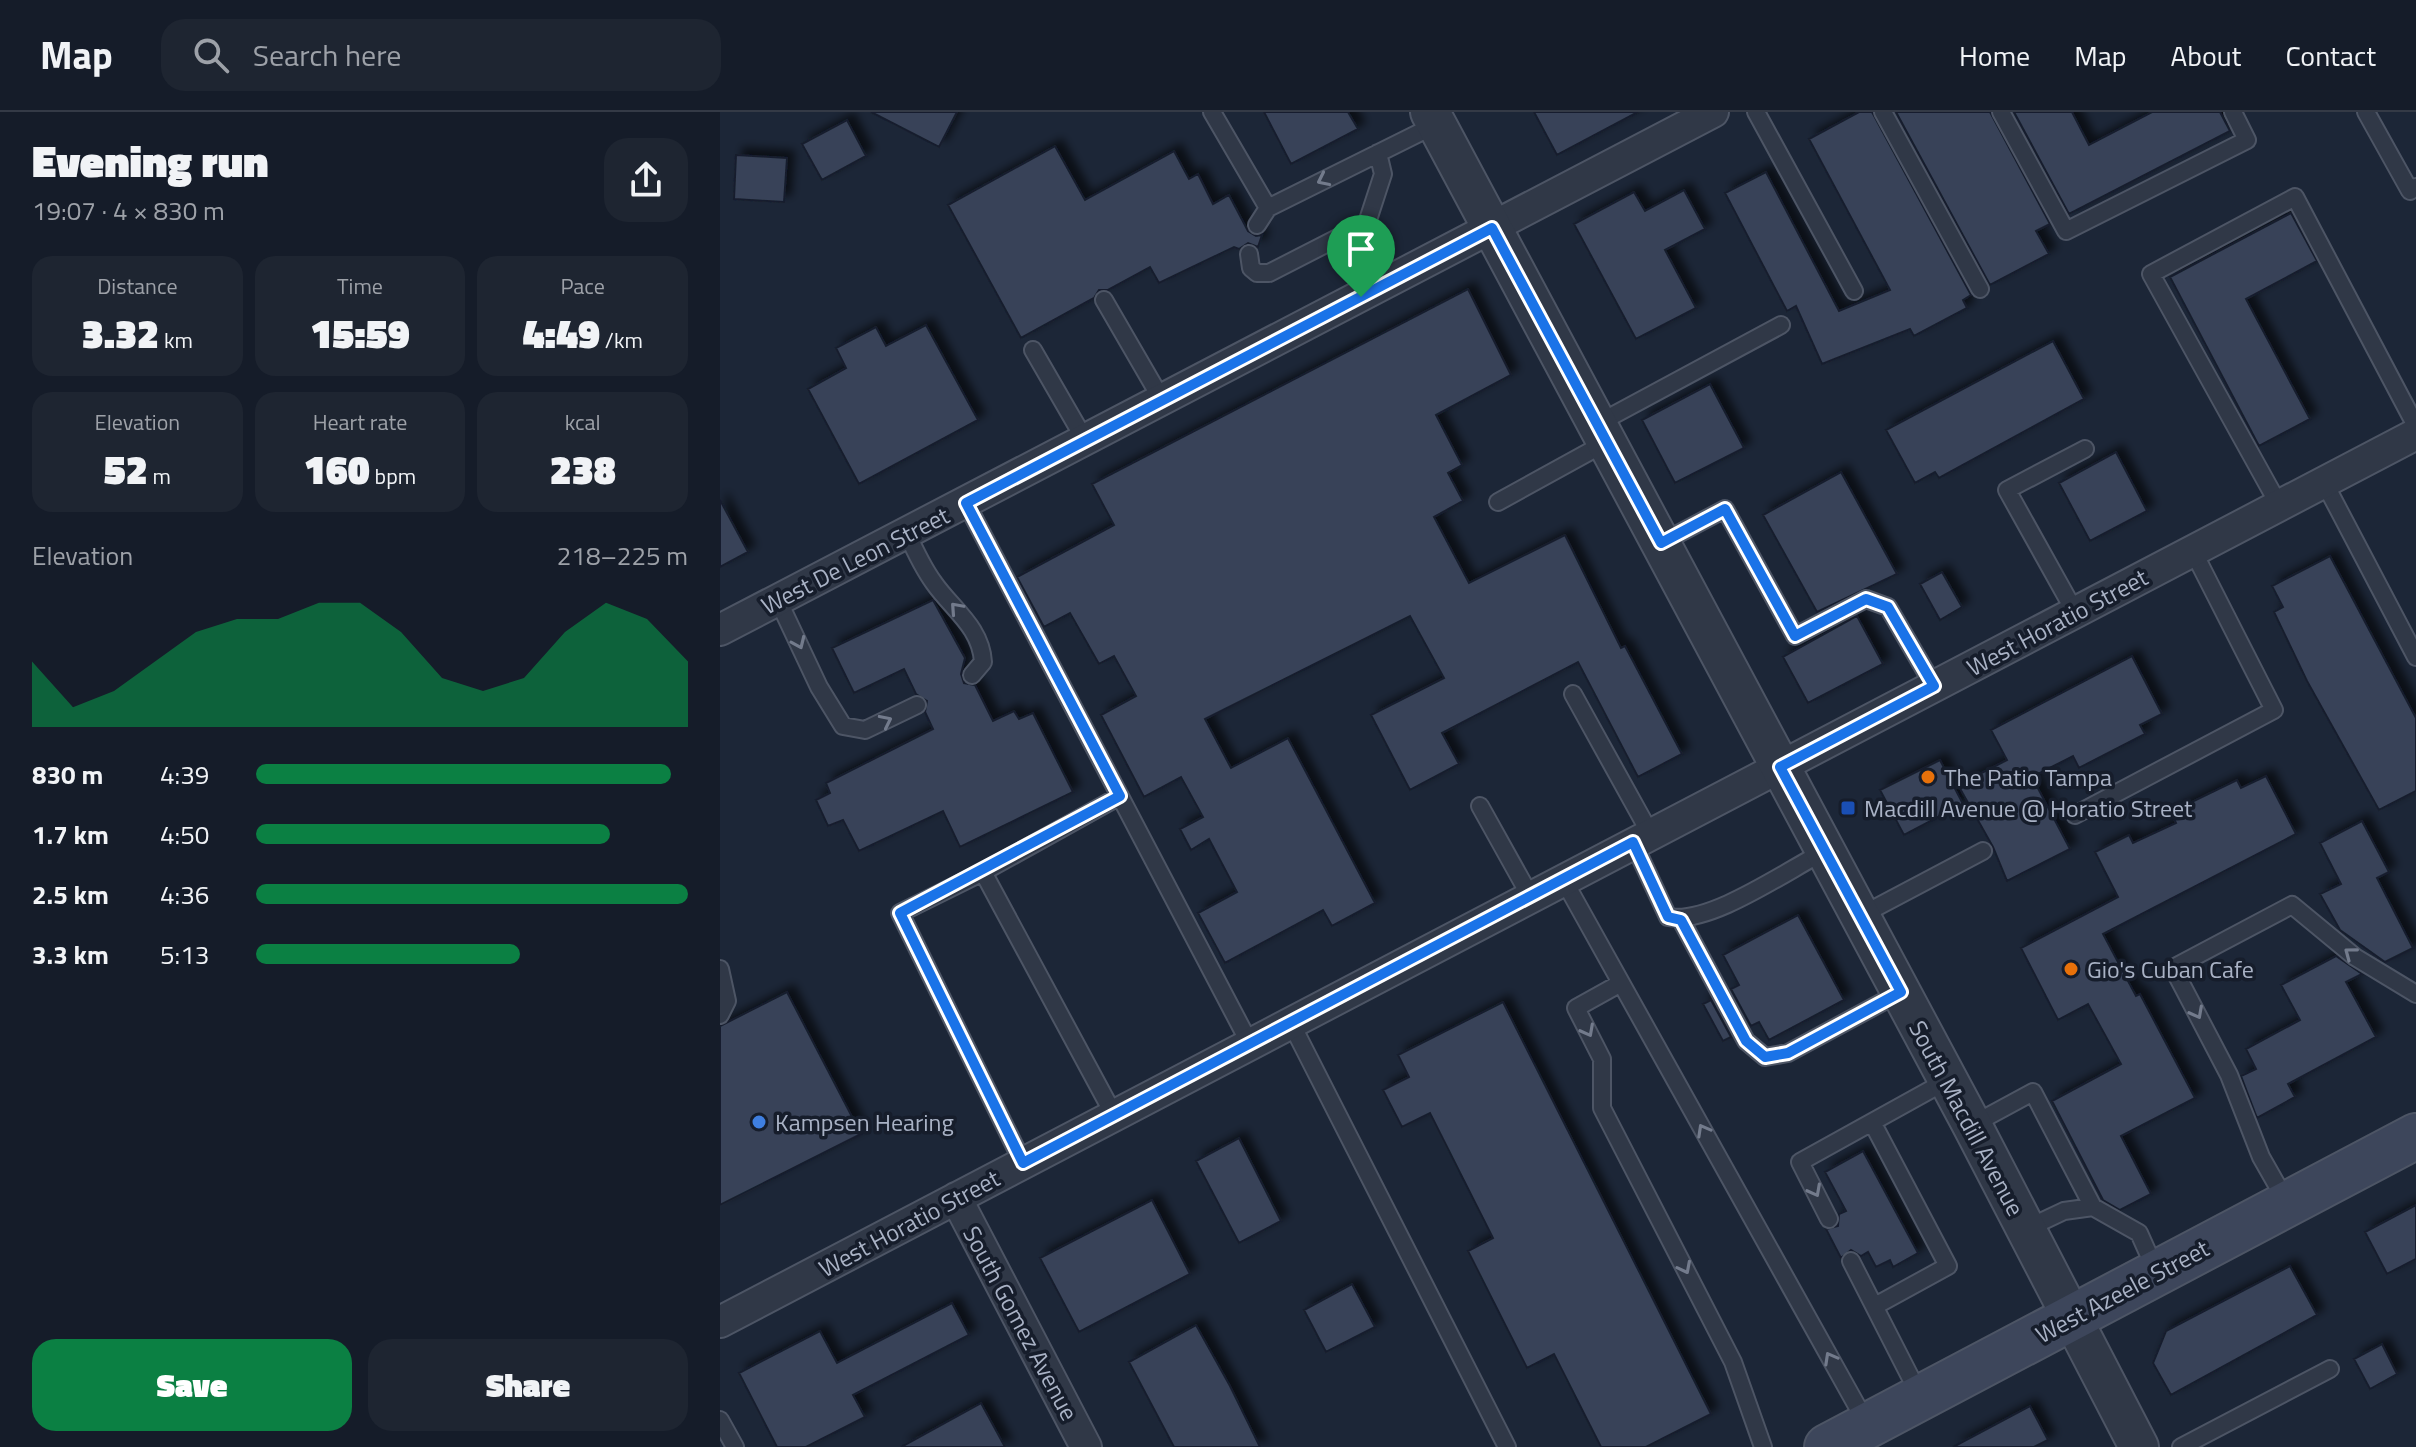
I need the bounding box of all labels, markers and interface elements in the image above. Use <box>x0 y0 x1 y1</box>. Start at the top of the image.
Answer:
search box <box>161 19 721 91</box>
text: Map <box>40 26 113 84</box>
text: Search here <box>253 32 402 78</box>
icon: search <box>189 33 233 77</box>
text: Home <box>1959 34 2030 77</box>
text: Map <box>2074 34 2127 77</box>
text: About <box>2171 34 2241 77</box>
text: Contact <box>2285 34 2376 77</box>
text: Evening run <box>32 127 269 194</box>
button: share <box>604 138 688 222</box>
one-way arrow <box>1316 170 1331 186</box>
text: 19:07 · 4 × 830 m <box>32 191 225 230</box>
pin <box>1327 215 1395 297</box>
icon: arrive <box>1339 227 1383 271</box>
text: Distance <box>97 269 178 303</box>
text: Time <box>337 269 383 303</box>
text: Pace <box>560 269 605 303</box>
text: 3.32 <box>82 303 159 364</box>
text: 15:59 <box>310 303 410 364</box>
text: 4:49 <box>522 303 600 364</box>
text: km <box>159 323 193 357</box>
text: /km <box>600 323 643 357</box>
text: Elevation <box>95 405 180 439</box>
text: Heart rate <box>313 405 407 439</box>
text: kcal <box>565 405 601 439</box>
text: 52 <box>104 439 148 500</box>
text: 160 <box>304 439 370 500</box>
text: 238 <box>550 439 616 500</box>
text: m <box>148 459 171 493</box>
text: bpm <box>370 459 416 493</box>
street label: West De Leon Street <box>755 497 956 623</box>
text: Elevation <box>32 536 133 575</box>
text: 218–225 m <box>557 536 688 575</box>
street label: West Horatio Street <box>1960 559 2154 685</box>
one-way arrow <box>952 603 966 618</box>
one-way arrow <box>789 635 805 650</box>
one-way arrow <box>877 715 892 730</box>
text: 830 m <box>32 755 103 794</box>
text: 4:39 <box>160 755 209 794</box>
place label: The Patio Tampa <box>1944 759 2112 795</box>
marker: The Patio Tampa <box>1919 768 1937 786</box>
place label: Macdill Avenue @ Horatio Street <box>1864 790 2193 826</box>
marker: Macdill Avenue @ Horatio Street <box>1839 799 1857 817</box>
text: 1.7 km <box>32 815 109 854</box>
text: 4:50 <box>160 815 209 854</box>
text: 2.5 km <box>32 875 109 914</box>
text: 4:36 <box>160 875 209 914</box>
text: 3.3 km <box>32 935 109 974</box>
text: 5:13 <box>160 935 209 974</box>
one-way arrow <box>2344 948 2359 962</box>
place label: Gio's Cuban Cafe <box>2087 951 2254 987</box>
marker: Gio's Cuban Cafe <box>2062 960 2080 978</box>
one-way arrow <box>2187 1005 2202 1019</box>
street label: South Macdill Avenue <box>1900 1014 2034 1222</box>
one-way arrow <box>1578 1023 1593 1038</box>
place label: Kampsen Hearing <box>775 1104 954 1140</box>
marker: Kampsen Hearing <box>750 1113 768 1131</box>
one-way arrow <box>1697 1125 1713 1139</box>
street label: West Horatio Street <box>812 1160 1006 1286</box>
one-way arrow <box>1805 1182 1820 1197</box>
street label: South Gomez Avenue <box>954 1219 1088 1427</box>
street label: West Azeele Street <box>2029 1230 2216 1352</box>
one-way arrow <box>1675 1259 1690 1274</box>
button: Save <box>32 1339 352 1431</box>
button: Share <box>368 1339 688 1431</box>
one-way arrow <box>1824 1351 1839 1366</box>

